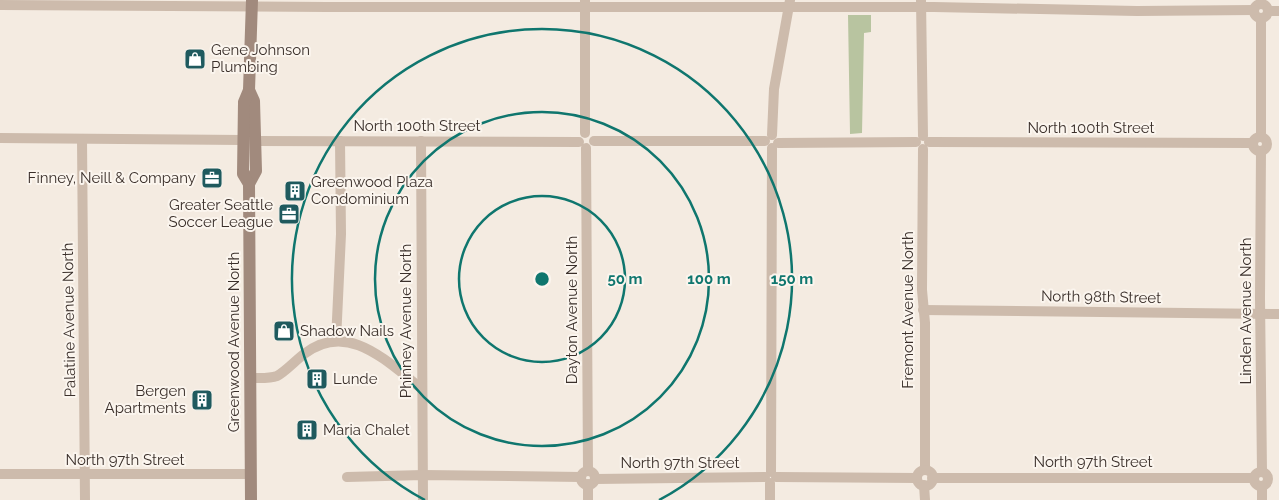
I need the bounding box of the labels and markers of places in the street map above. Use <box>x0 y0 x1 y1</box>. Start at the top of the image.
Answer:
place label: Gene Johnson Plumbing <box>211 41 310 76</box>
shop icon: Gene Johnson Plumbing <box>183 47 207 71</box>
office icon: Finney, Neill & Company <box>200 166 224 190</box>
place label: Finney, Neill & Company <box>28 169 196 187</box>
place label: Greenwood Plaza Condominium <box>311 173 433 208</box>
building icon: Greenwood Plaza Condominium <box>283 179 307 203</box>
place label: Greater Seattle Soccer League <box>169 196 273 231</box>
office icon: Greater Seattle Soccer League <box>277 202 301 226</box>
centre of rings <box>533 270 551 288</box>
shop icon: Shadow Nails <box>272 319 296 343</box>
place label: Shadow Nails <box>300 322 394 340</box>
building icon: Lunde <box>305 367 329 391</box>
place label: Lunde <box>333 370 378 388</box>
place label: Bergen Apartments <box>105 382 186 417</box>
building icon: Bergen Apartments <box>190 388 214 412</box>
building icon: Maria Chalet <box>295 418 319 442</box>
place label: Maria Chalet <box>323 421 410 439</box>

